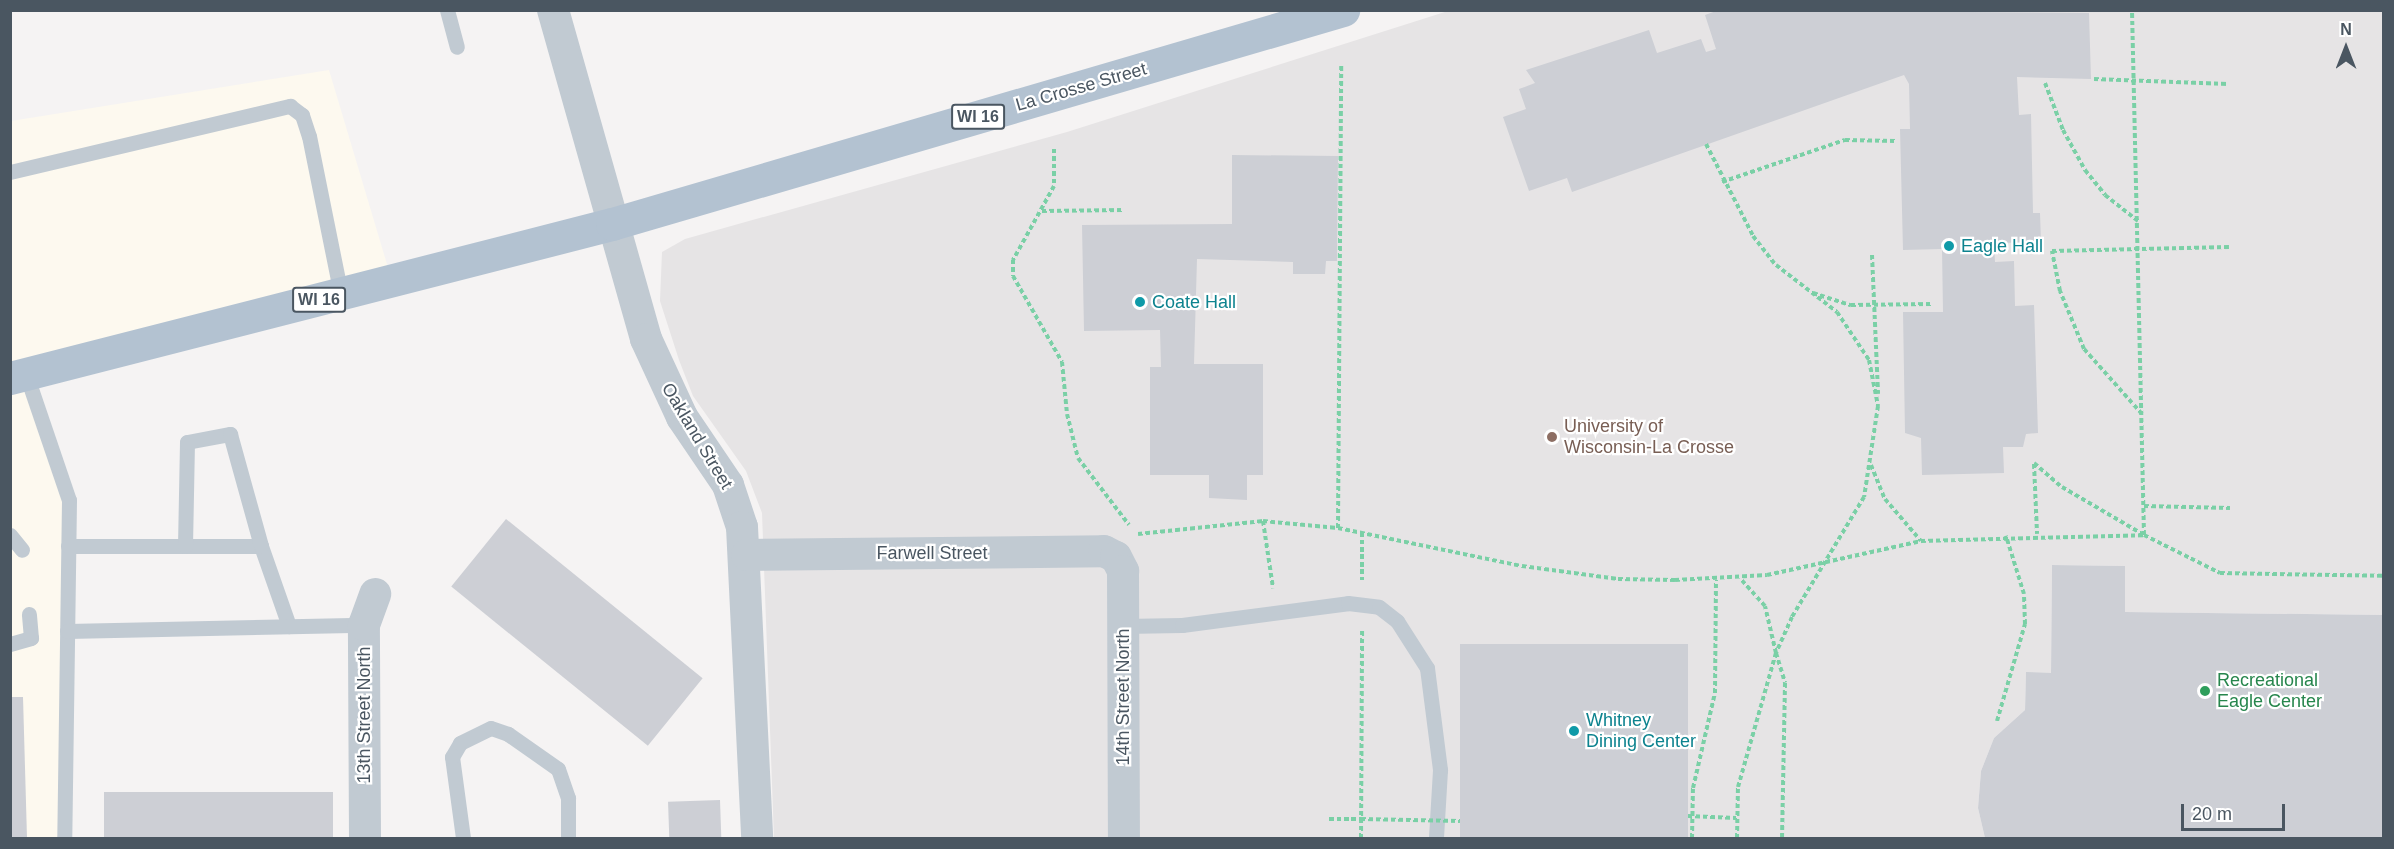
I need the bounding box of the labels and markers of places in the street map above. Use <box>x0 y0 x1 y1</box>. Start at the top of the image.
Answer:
place label: Eagle Hall <box>1961 235 2043 257</box>
marker: Eagle Hall <box>1942 239 1956 253</box>
place label: Coate Hall <box>1152 291 1236 313</box>
marker: Coate Hall <box>1133 295 1147 309</box>
place label: University of Wisconsin-La Crosse <box>1564 416 1734 458</box>
marker: University of Wisconsin-La Crosse <box>1545 430 1559 444</box>
place label: Recreational Eagle Center <box>2217 670 2322 712</box>
marker: Recreational Eagle Center <box>2198 684 2212 698</box>
place label: Whitney Dining Center <box>1586 710 1696 752</box>
marker: Whitney Dining Center <box>1567 724 1581 738</box>

